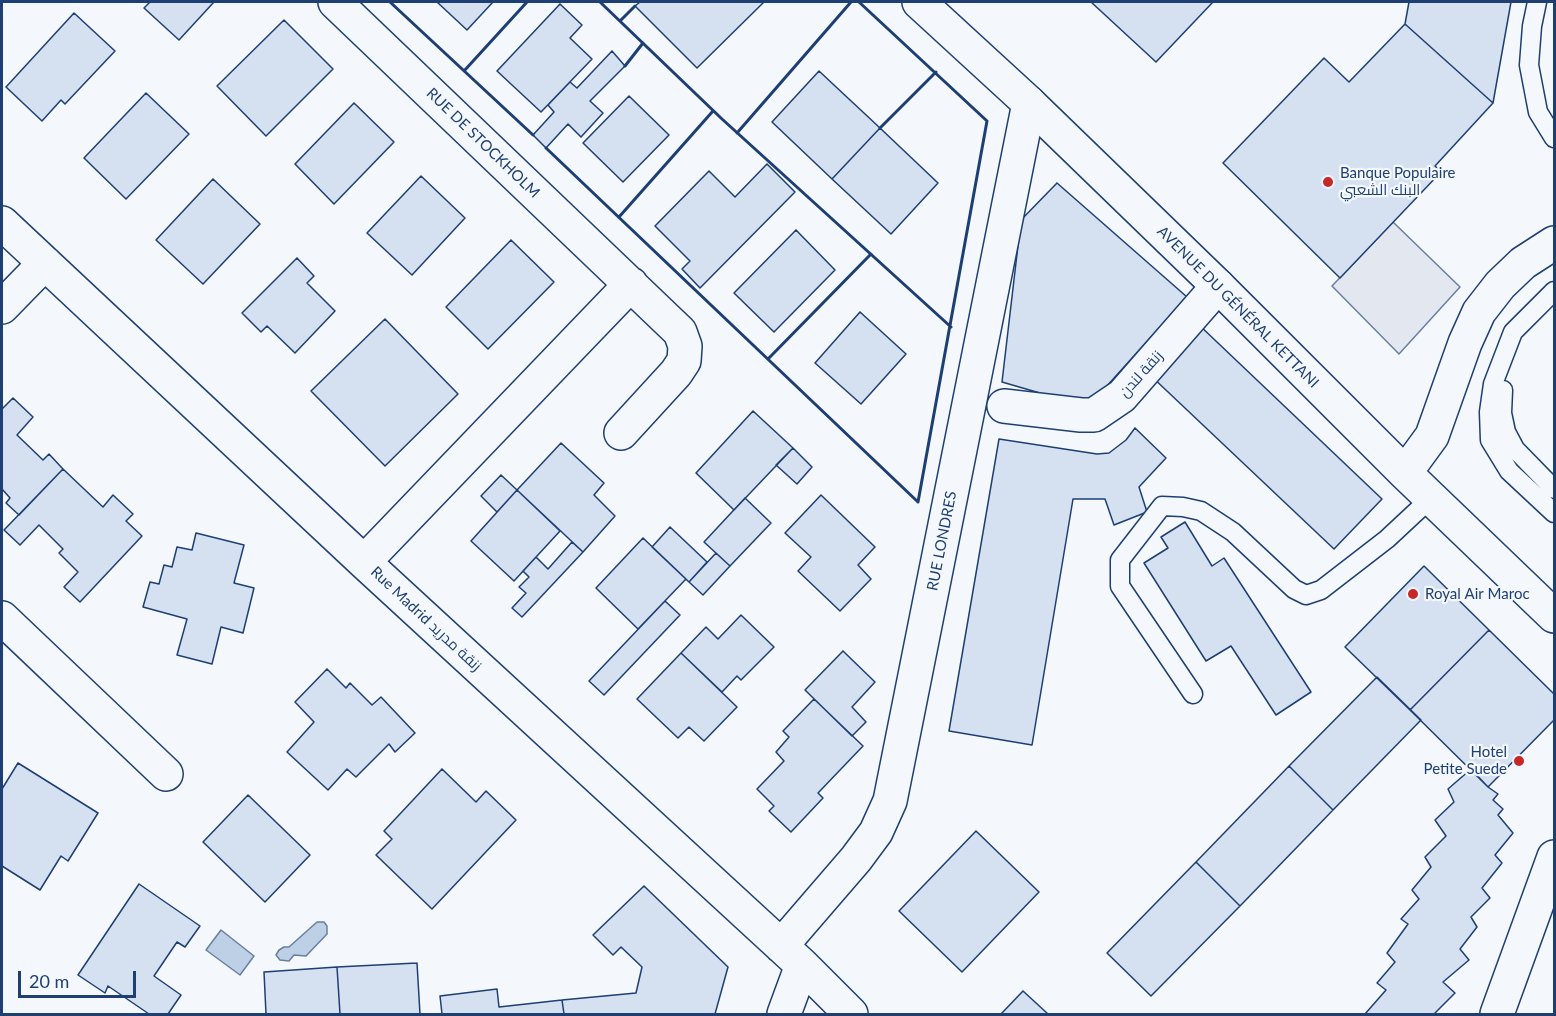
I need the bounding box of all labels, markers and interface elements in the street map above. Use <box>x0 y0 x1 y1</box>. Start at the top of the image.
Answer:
street label: RUE DE STOCKHOLM <box>423 84 543 202</box>
place label: Banque Populaire البنك الشعبي <box>1340 164 1455 199</box>
marker: Banque Populaire البنك الشعبي <box>1321 175 1335 189</box>
street label: AVENUE DU GÉNÉRAL KETTANI <box>1153 222 1323 392</box>
street label: زنقة لندن <box>1115 347 1167 401</box>
street label: RUE LONDRES <box>924 490 960 592</box>
street label: Rue Madrid زنقة مدريد <box>367 563 485 675</box>
place label: Royal Air Maroc <box>1425 585 1530 603</box>
marker: Royal Air Maroc <box>1406 587 1420 601</box>
place label: Hotel Petite Suede <box>1424 743 1507 778</box>
marker: Hotel Petite Suede <box>1512 754 1526 768</box>
scale bar <box>21 959 140 997</box>
text: 20 m <box>29 970 69 992</box>

